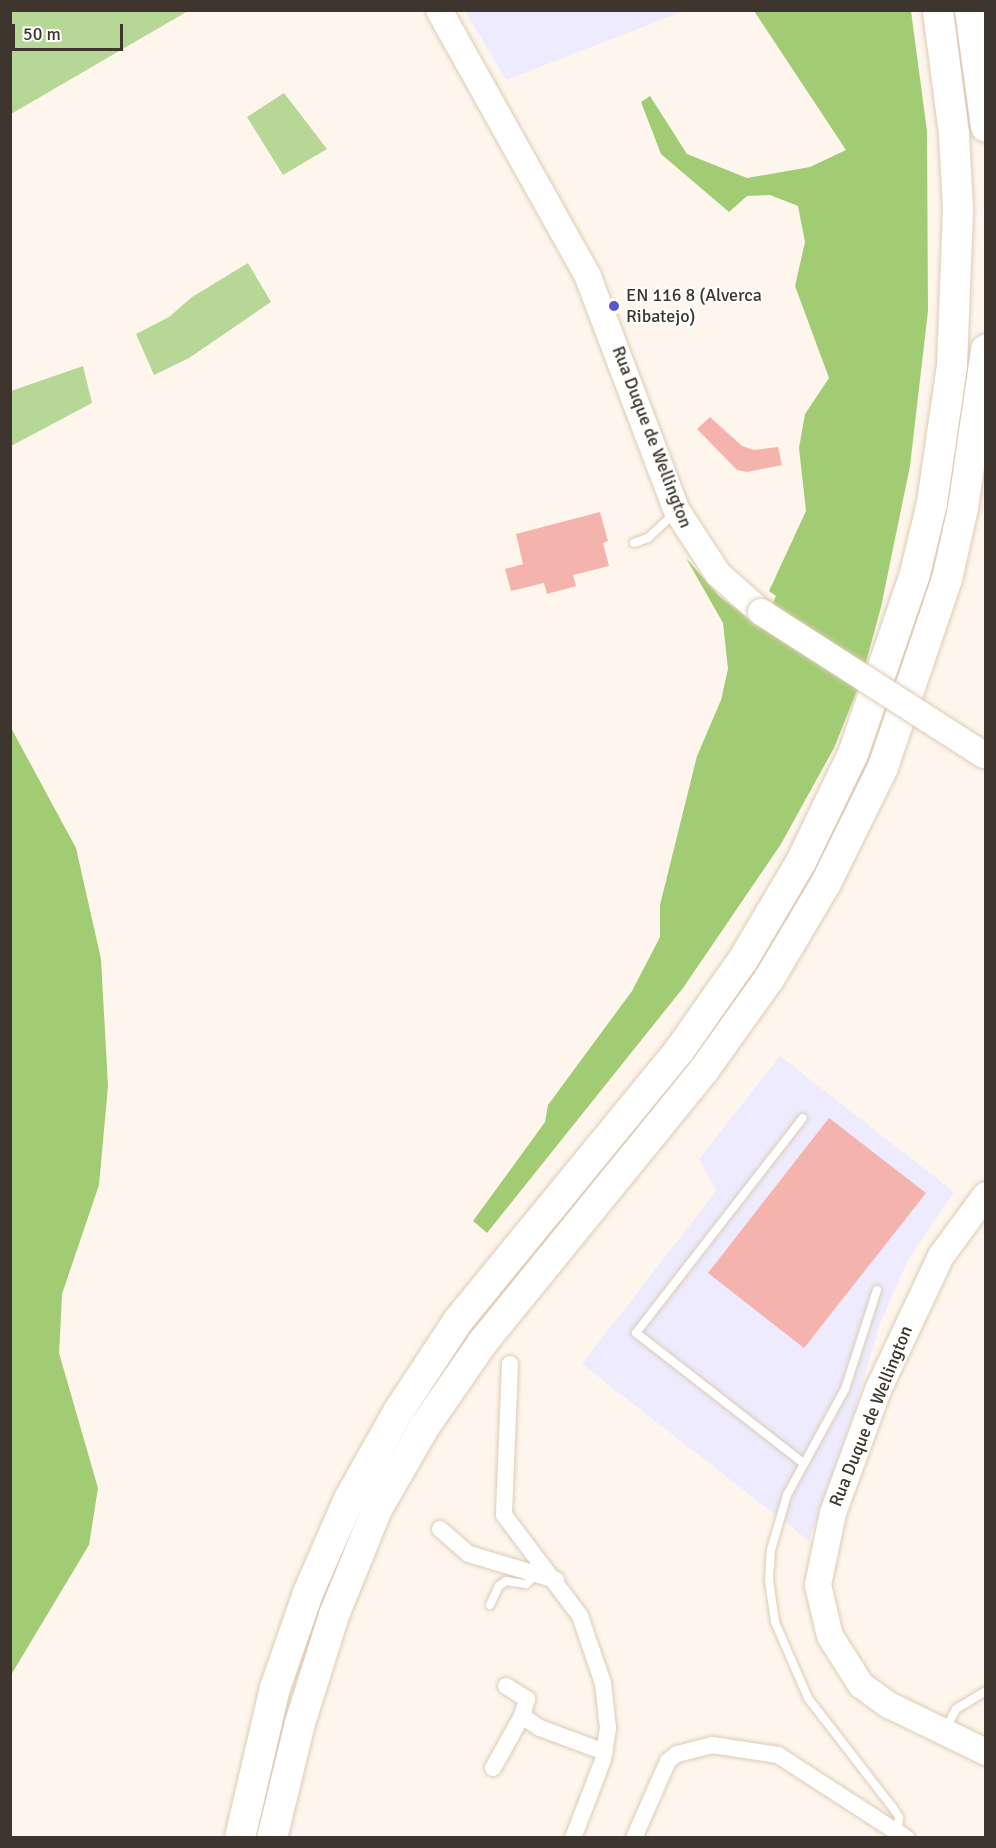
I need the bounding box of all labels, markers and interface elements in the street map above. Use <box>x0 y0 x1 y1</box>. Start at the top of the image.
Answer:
scale bar <box>15 12 126 50</box>
text: 50 m <box>23 23 61 45</box>
place label: EN 116 8 (Alverca Ribatejo) <box>626 285 762 328</box>
marker: EN 116 8 (Alverca Ribatejo) <box>607 299 621 313</box>
street label: Rua Duque de Wellington <box>607 343 697 531</box>
street label: Rua Duque de Wellington <box>825 1322 917 1510</box>

